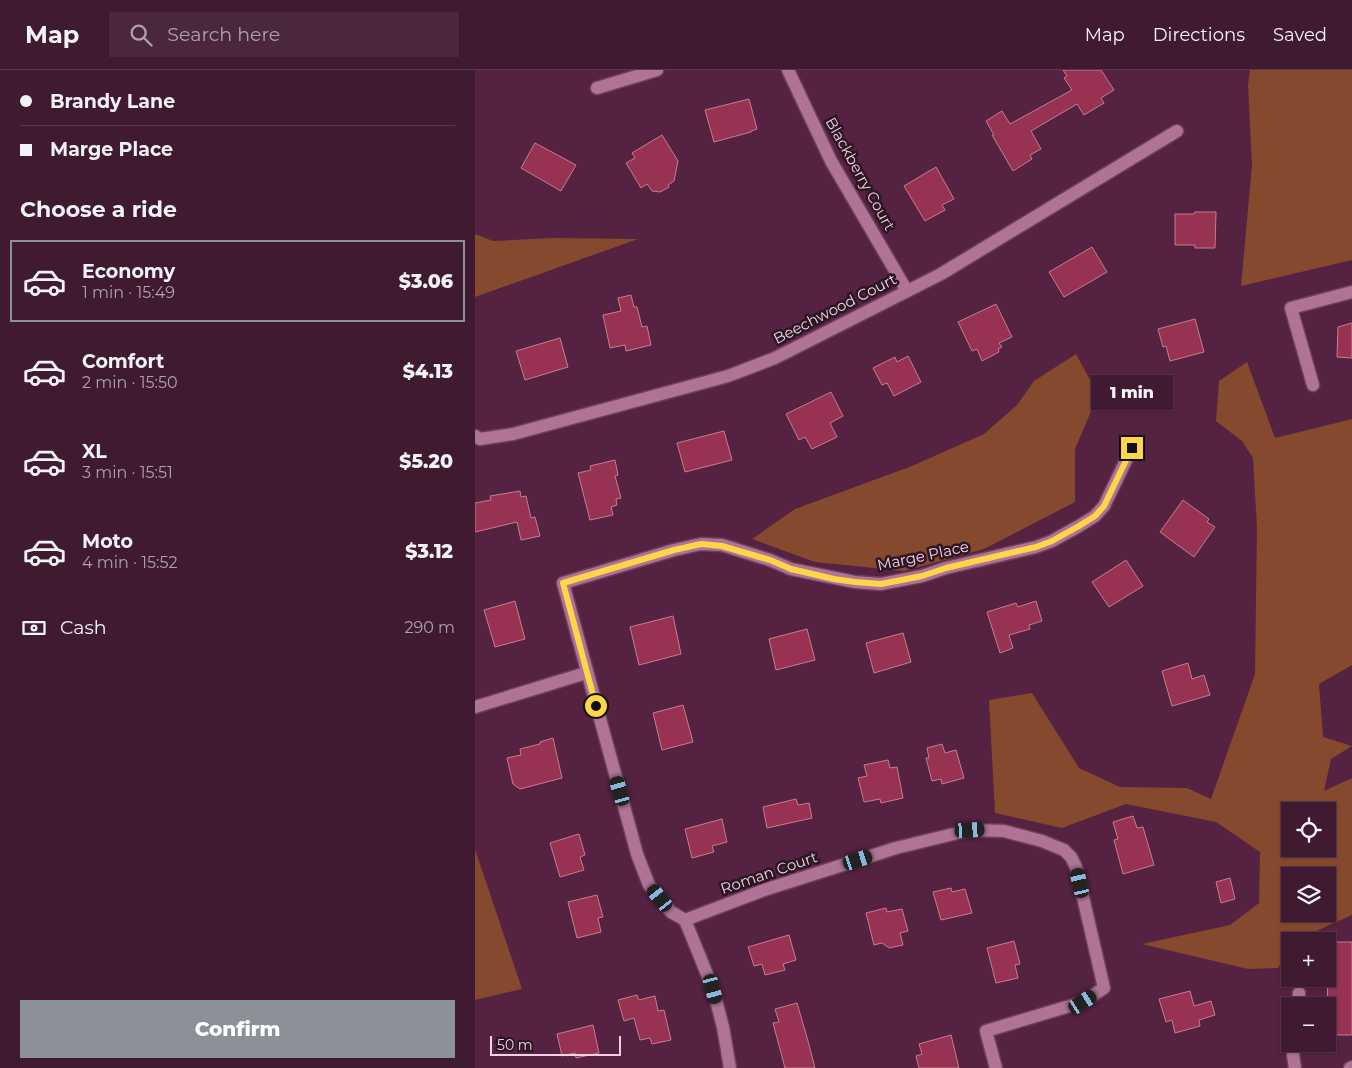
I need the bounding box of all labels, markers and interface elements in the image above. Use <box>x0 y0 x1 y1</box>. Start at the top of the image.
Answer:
search box <box>109 12 459 57</box>
text: Map <box>25 20 79 49</box>
icon: search <box>127 21 155 49</box>
text: Search here <box>167 23 280 46</box>
text: Map <box>1085 24 1125 46</box>
text: Directions <box>1153 24 1245 46</box>
text: Saved <box>1273 24 1327 46</box>
text: Brandy Lane <box>50 90 175 113</box>
street label: Blackberry Court <box>821 114 899 234</box>
text: Marge Place <box>50 138 173 161</box>
text: Choose a ride <box>20 196 177 223</box>
icon: car <box>22 259 67 304</box>
text: Economy <box>82 260 175 283</box>
street label: Beechwood Court <box>770 269 900 348</box>
text: $3.06 <box>399 270 453 293</box>
text: 1 min · 15:49 <box>82 283 175 302</box>
icon: car <box>22 349 67 394</box>
text: Comfort <box>82 350 164 373</box>
text: $4.13 <box>403 360 453 383</box>
text: 2 min · 15:50 <box>82 373 178 392</box>
callout: 1 min <box>1091 376 1173 410</box>
text: 1 min <box>1110 383 1154 402</box>
route end <box>1121 437 1143 459</box>
icon: car <box>22 439 67 484</box>
text: XL <box>82 440 107 463</box>
text: $5.20 <box>399 450 453 473</box>
text: 3 min · 15:51 <box>82 463 173 482</box>
icon: car <box>22 529 67 574</box>
text: Moto <box>82 530 133 553</box>
street label: Marge Place <box>875 537 971 575</box>
text: $3.12 <box>405 540 453 563</box>
text: 4 min · 15:52 <box>82 553 178 572</box>
icon: cash <box>20 614 48 642</box>
text: Cash <box>60 616 107 639</box>
text: 290 m <box>404 618 455 637</box>
route start <box>585 695 607 717</box>
car <box>608 775 631 807</box>
map controls <box>1281 802 1336 1052</box>
button: locate <box>1281 802 1336 857</box>
car <box>954 822 985 838</box>
street label: Roman Court <box>718 847 820 898</box>
car <box>841 848 874 872</box>
car <box>1069 867 1090 899</box>
button: layers <box>1281 867 1336 922</box>
car <box>644 882 675 914</box>
button: + <box>1281 932 1336 987</box>
car <box>701 973 724 1005</box>
car <box>1066 988 1099 1016</box>
button: − <box>1281 997 1336 1052</box>
button: Confirm <box>20 1000 455 1058</box>
scale bar <box>490 1033 621 1056</box>
text: 50 m <box>497 1036 533 1054</box>

